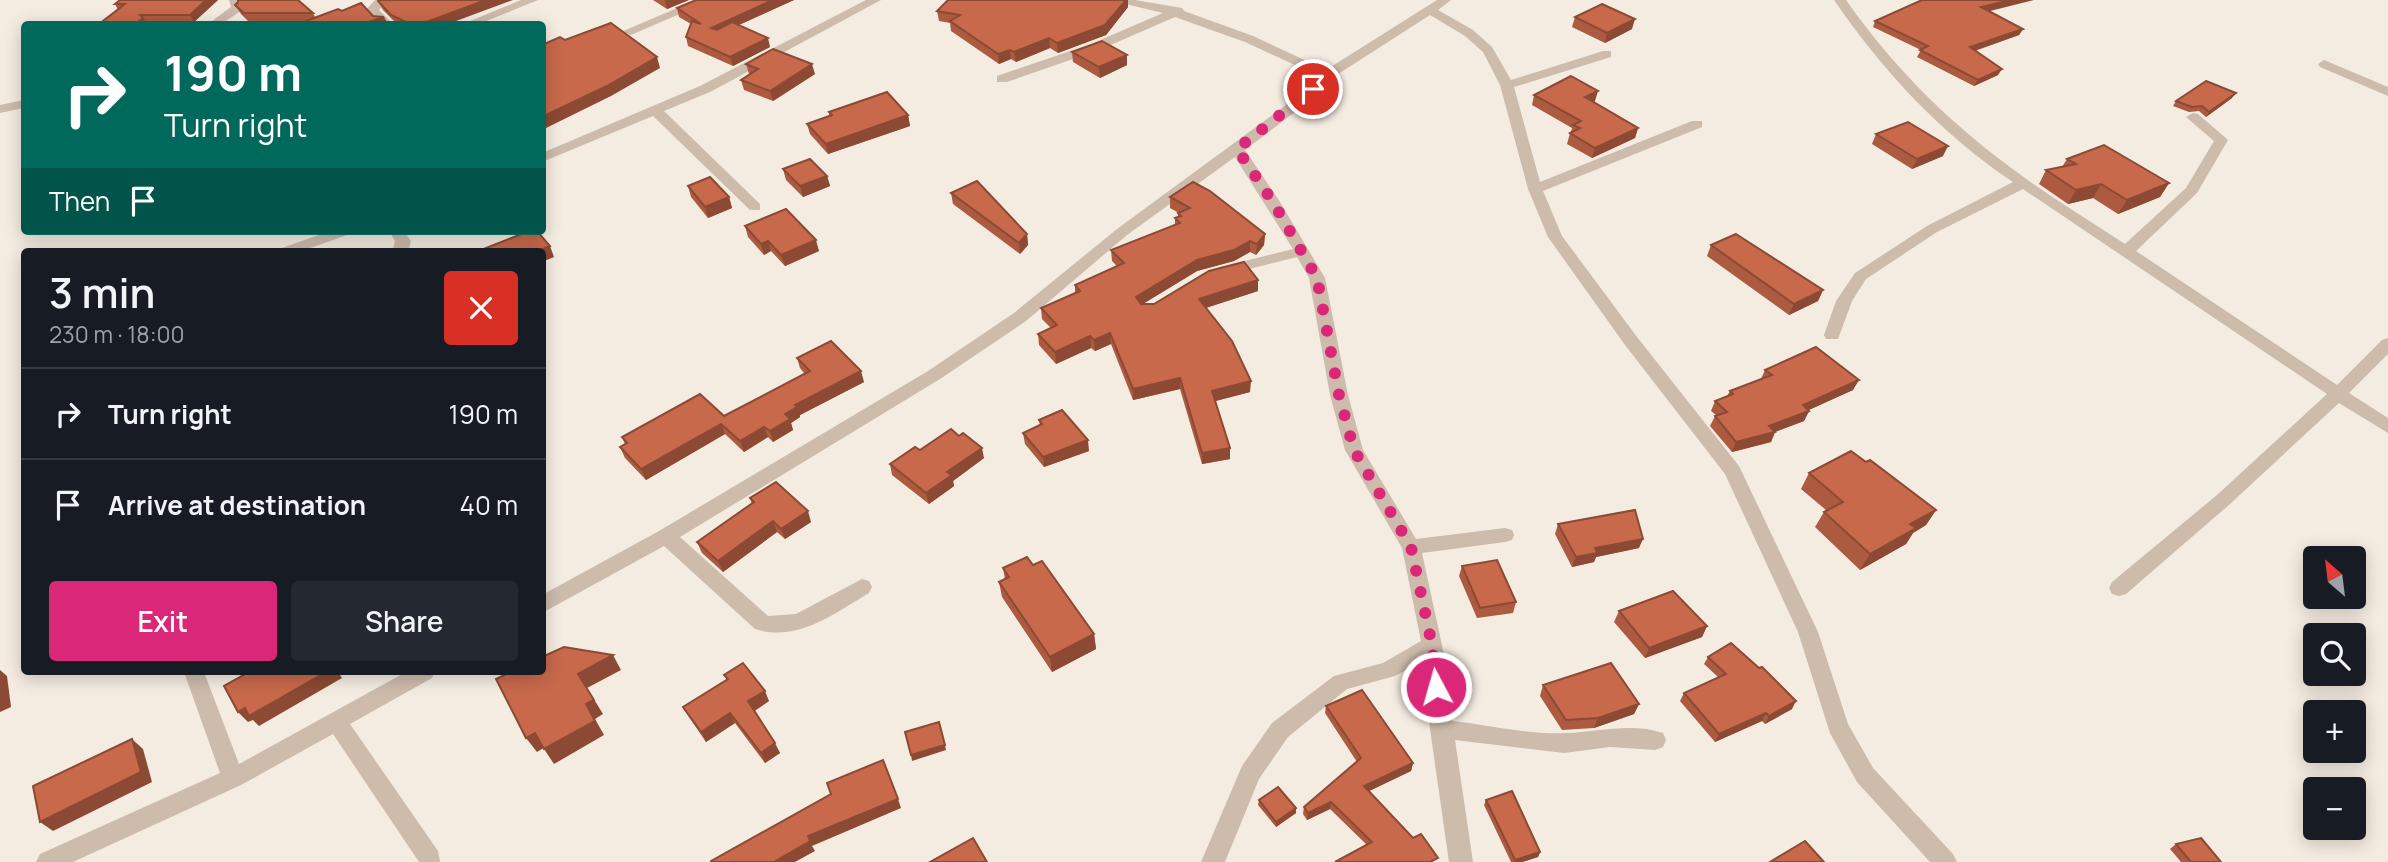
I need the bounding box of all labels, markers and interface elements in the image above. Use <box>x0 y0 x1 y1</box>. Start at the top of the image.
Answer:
text: 190 m <box>164 39 302 106</box>
icon: right <box>49 49 140 140</box>
pin <box>1283 59 1343 119</box>
icon: arrive <box>1294 70 1332 108</box>
text: Turn right <box>164 103 307 147</box>
icon: arrive <box>124 182 162 220</box>
text: Then <box>49 183 110 219</box>
text: 3 min <box>49 263 155 321</box>
button: close <box>444 271 518 345</box>
text: 230 m · 18:00 <box>49 318 185 350</box>
icon: right <box>49 395 87 433</box>
text: Turn right <box>108 396 232 432</box>
text: 190 m <box>449 396 518 432</box>
icon: arrive <box>49 486 87 524</box>
text: Arrive at destination <box>108 487 366 523</box>
text: 40 m <box>460 487 518 523</box>
north arrow <box>2303 546 2366 609</box>
map controls <box>2303 546 2366 840</box>
button: Exit <box>49 581 277 661</box>
button: Share <box>291 581 518 661</box>
button: search <box>2303 623 2366 686</box>
position arrow <box>1399 650 1473 724</box>
button: + <box>2303 700 2366 763</box>
button: − <box>2303 777 2366 840</box>

